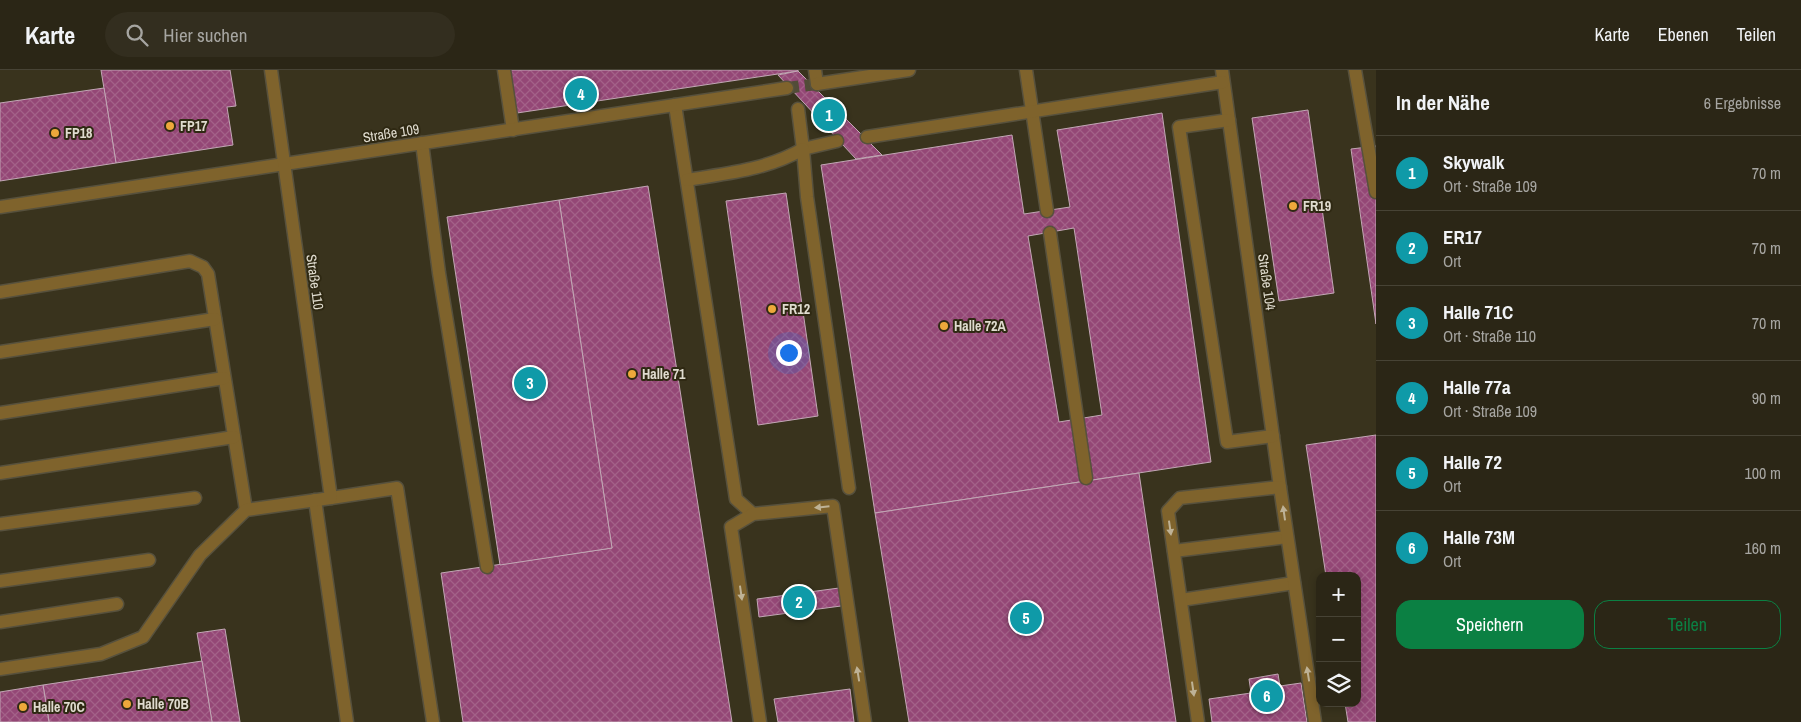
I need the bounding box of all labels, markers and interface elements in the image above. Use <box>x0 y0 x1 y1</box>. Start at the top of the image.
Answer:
search box <box>105 12 455 57</box>
text: Karte <box>25 19 75 51</box>
icon: search <box>123 21 151 49</box>
text: Hier suchen <box>163 22 247 48</box>
text: Karte <box>1594 22 1630 47</box>
text: Ebenen <box>1658 22 1709 47</box>
text: Teilen <box>1737 22 1776 47</box>
pin: 4 <box>565 75 597 113</box>
text: In der Nähe <box>1396 88 1490 117</box>
text: 6 Ergebnisse <box>1704 92 1781 114</box>
pin: 1 <box>813 96 845 134</box>
place label: FP17 <box>180 117 208 135</box>
marker: FP17 <box>164 120 176 132</box>
street label: Straße 109 <box>362 120 420 146</box>
place label: FP18 <box>65 124 92 142</box>
marker: FP18 <box>49 127 61 139</box>
text: Skywalk <box>1443 149 1505 175</box>
text: 1 <box>1408 162 1416 184</box>
text: 70 m <box>1752 162 1781 184</box>
text: Ort · Straße 109 <box>1443 175 1537 197</box>
place label: FR19 <box>1303 197 1331 215</box>
marker: FR19 <box>1287 200 1299 212</box>
text: ER17 <box>1443 224 1482 250</box>
text: 2 <box>1408 237 1416 259</box>
text: 70 m <box>1752 237 1781 259</box>
text: Ort <box>1443 250 1461 272</box>
street label: Straße 110 <box>302 253 328 311</box>
street label: Straße 104 <box>1254 253 1280 312</box>
text: Halle 71C <box>1443 299 1513 325</box>
place label: FR12 <box>782 300 810 318</box>
marker: FR12 <box>766 303 778 315</box>
text: 3 <box>1408 312 1416 334</box>
text: 70 m <box>1752 312 1781 334</box>
place label: Halle 72A <box>954 317 1006 335</box>
marker: Halle 72A <box>938 320 950 332</box>
text: Ort · Straße 110 <box>1443 325 1536 347</box>
your location <box>776 340 802 366</box>
pin: 3 <box>514 364 546 402</box>
place label: Halle 71 <box>642 365 686 383</box>
marker: Halle 71 <box>626 368 638 380</box>
text: Halle 77a <box>1443 374 1511 400</box>
text: 4 <box>1408 387 1416 409</box>
text: 90 m <box>1752 387 1781 409</box>
text: Ort · Straße 109 <box>1443 400 1537 422</box>
text: Halle 72 <box>1443 449 1502 475</box>
text: 5 <box>1408 462 1416 484</box>
text: 100 m <box>1745 462 1781 484</box>
text: Ort <box>1443 475 1461 497</box>
one-way arrow <box>814 503 830 511</box>
one-way arrow <box>1280 505 1288 521</box>
one-way arrow <box>1167 521 1175 537</box>
text: Halle 73M <box>1443 524 1515 550</box>
text: 6 <box>1408 537 1416 559</box>
text: 160 m <box>1745 537 1781 559</box>
text: Ort <box>1443 550 1461 572</box>
map controls <box>1316 572 1361 707</box>
button: + <box>1316 572 1361 617</box>
pin: 2 <box>783 583 815 621</box>
one-way arrow <box>737 586 745 602</box>
pin: 5 <box>1010 599 1042 637</box>
button: Speichern <box>1396 600 1584 649</box>
button: Teilen <box>1594 600 1781 649</box>
button: − <box>1316 617 1361 662</box>
button: layers <box>1316 662 1361 707</box>
one-way arrow <box>854 665 862 681</box>
one-way arrow <box>1303 665 1311 681</box>
pin: 6 <box>1251 677 1283 715</box>
one-way arrow <box>1190 682 1198 698</box>
place label: Halle 70B <box>137 695 189 713</box>
place label: Halle 70C <box>33 698 85 716</box>
marker: Halle 70B <box>121 698 133 710</box>
marker: Halle 70C <box>17 701 29 713</box>

